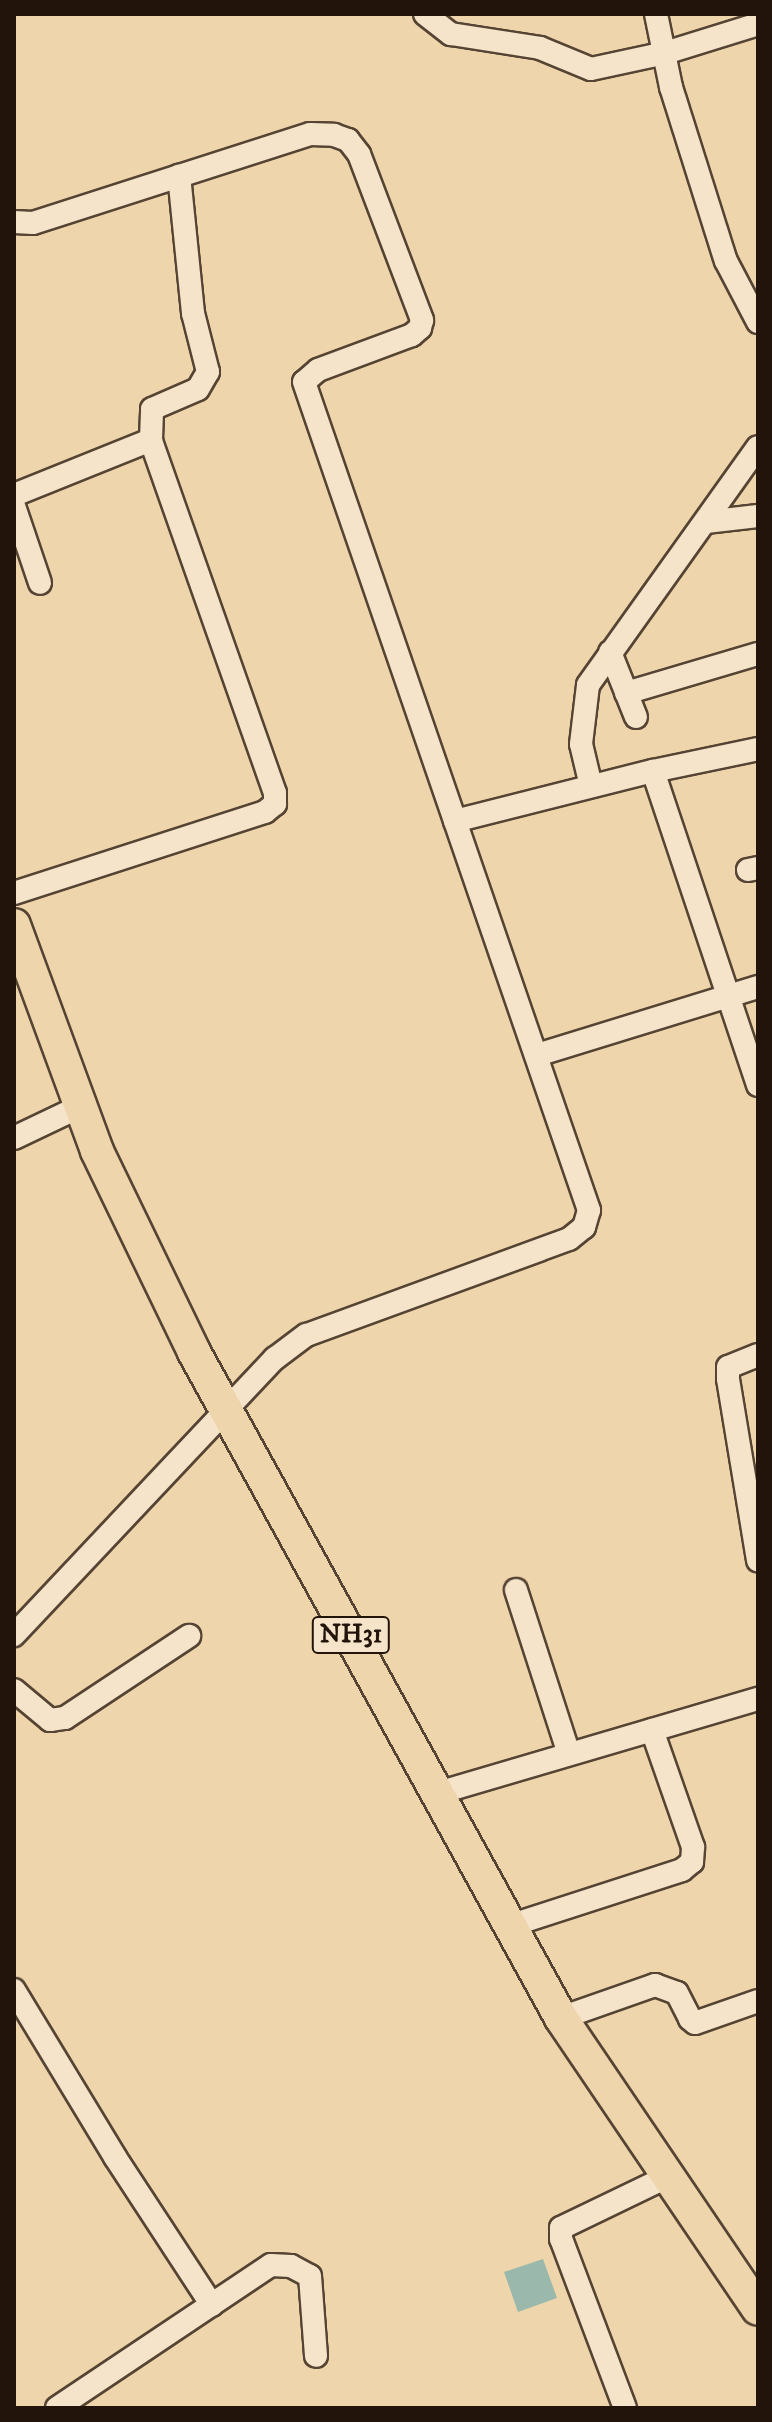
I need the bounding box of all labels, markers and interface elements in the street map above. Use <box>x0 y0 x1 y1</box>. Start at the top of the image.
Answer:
road number: NH31 <box>311 1613 391 1657</box>

